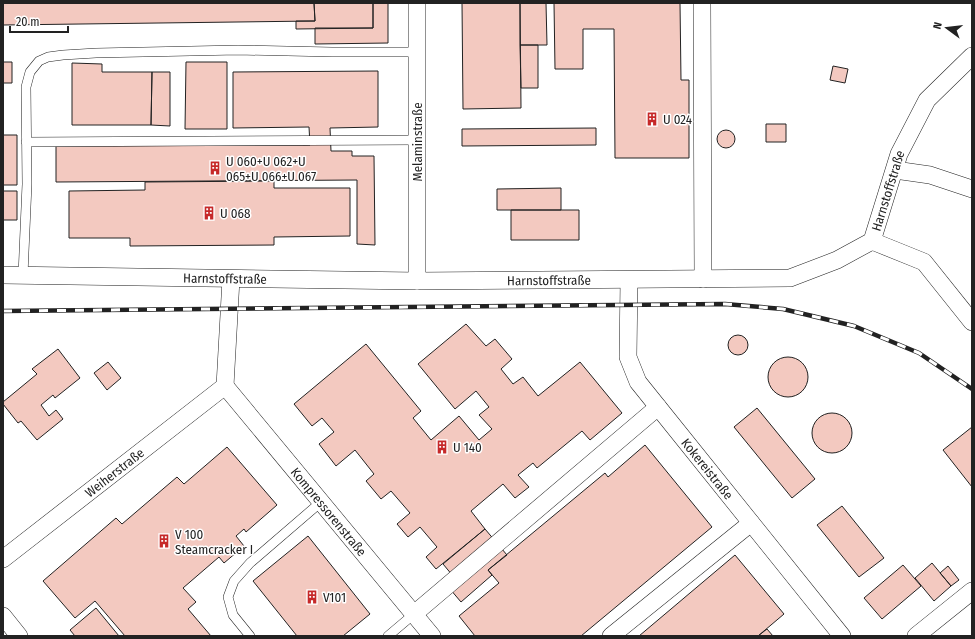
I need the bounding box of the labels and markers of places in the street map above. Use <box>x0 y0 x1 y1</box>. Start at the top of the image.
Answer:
building icon: U 024 <box>644 111 660 127</box>
place label: U 024 <box>663 112 692 127</box>
place label: U 060+U 062+U 065+U 066+U 067 <box>226 154 316 184</box>
building icon: U 060+U 062+U 065+U 066+U 067 <box>207 160 223 176</box>
building icon: U 068 <box>201 205 217 221</box>
place label: U 068 <box>220 206 250 221</box>
building icon: U 140 <box>434 439 450 455</box>
place label: U 140 <box>453 440 482 455</box>
place label: V 100 Steamcracker I <box>175 527 253 557</box>
building icon: V 100 Steamcracker I <box>156 533 172 549</box>
building icon: V101 <box>304 589 320 605</box>
place label: V101 <box>323 590 346 605</box>

